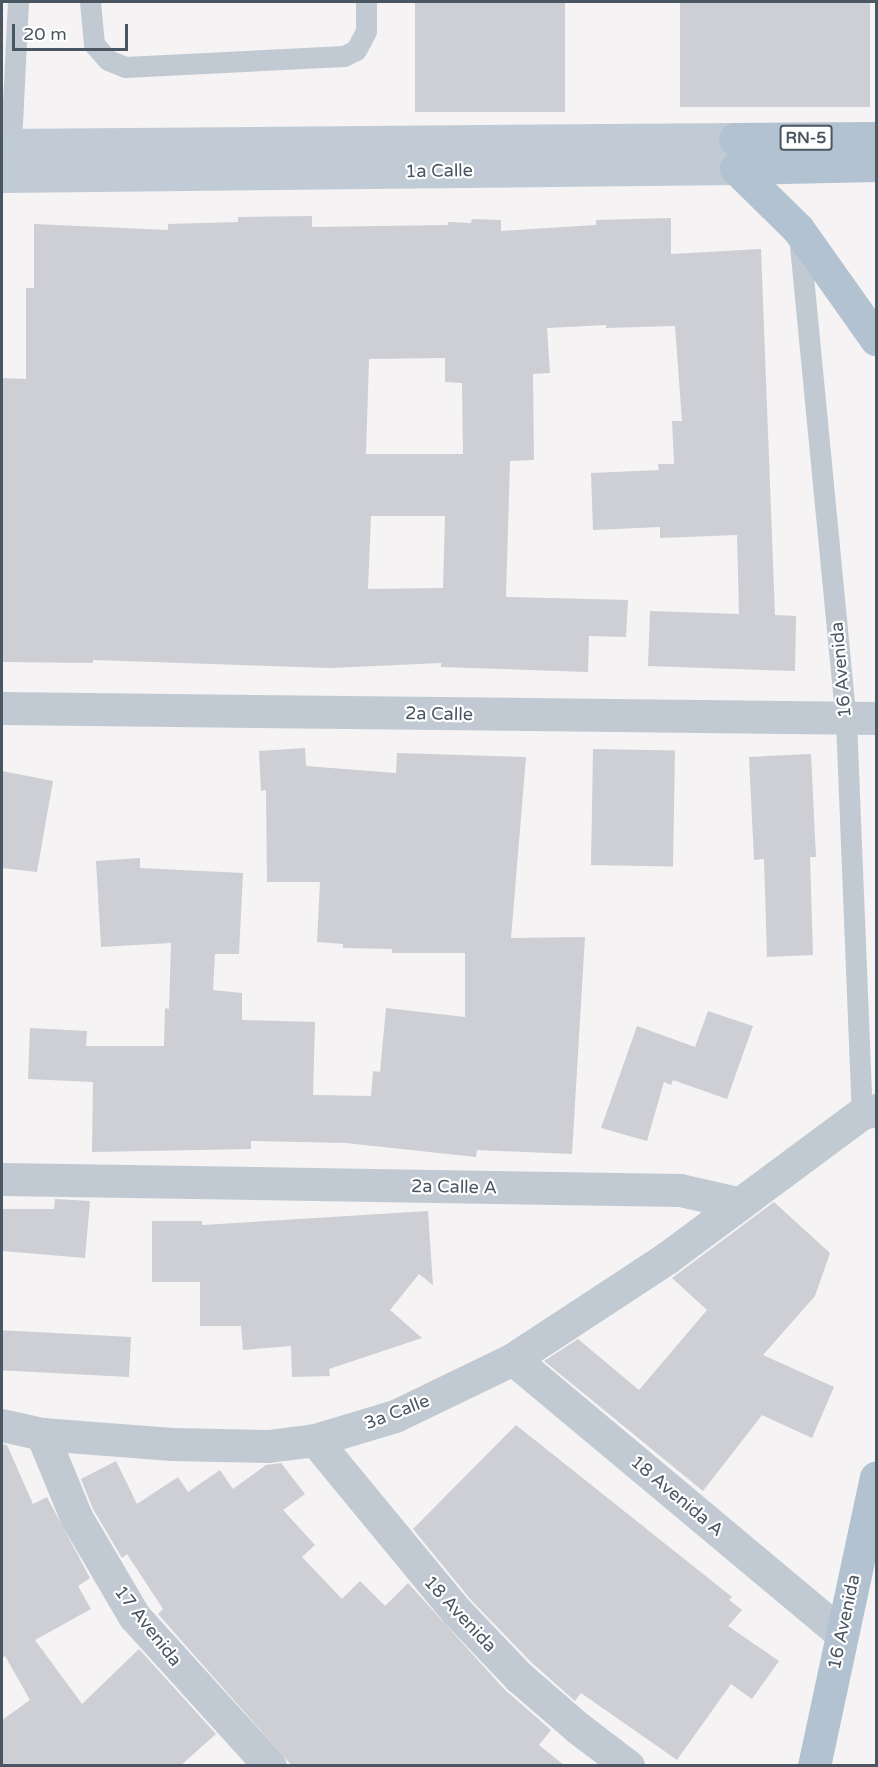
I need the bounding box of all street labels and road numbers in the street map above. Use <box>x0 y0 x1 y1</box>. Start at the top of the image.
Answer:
road number: RN-5 <box>779 125 833 151</box>
street label: 1a Calle <box>405 160 473 182</box>
street label: 16 Avenida <box>826 621 856 719</box>
street label: 2a Calle <box>405 703 473 725</box>
street label: 2a Calle A <box>411 1175 497 1199</box>
street label: 3a Calle <box>361 1390 433 1434</box>
street label: 18 Avenida A <box>626 1451 728 1541</box>
street label: 18 Avenida <box>419 1571 501 1657</box>
street label: 16 Avenida <box>823 1573 865 1671</box>
street label: 17 Avenida <box>110 1581 186 1671</box>

